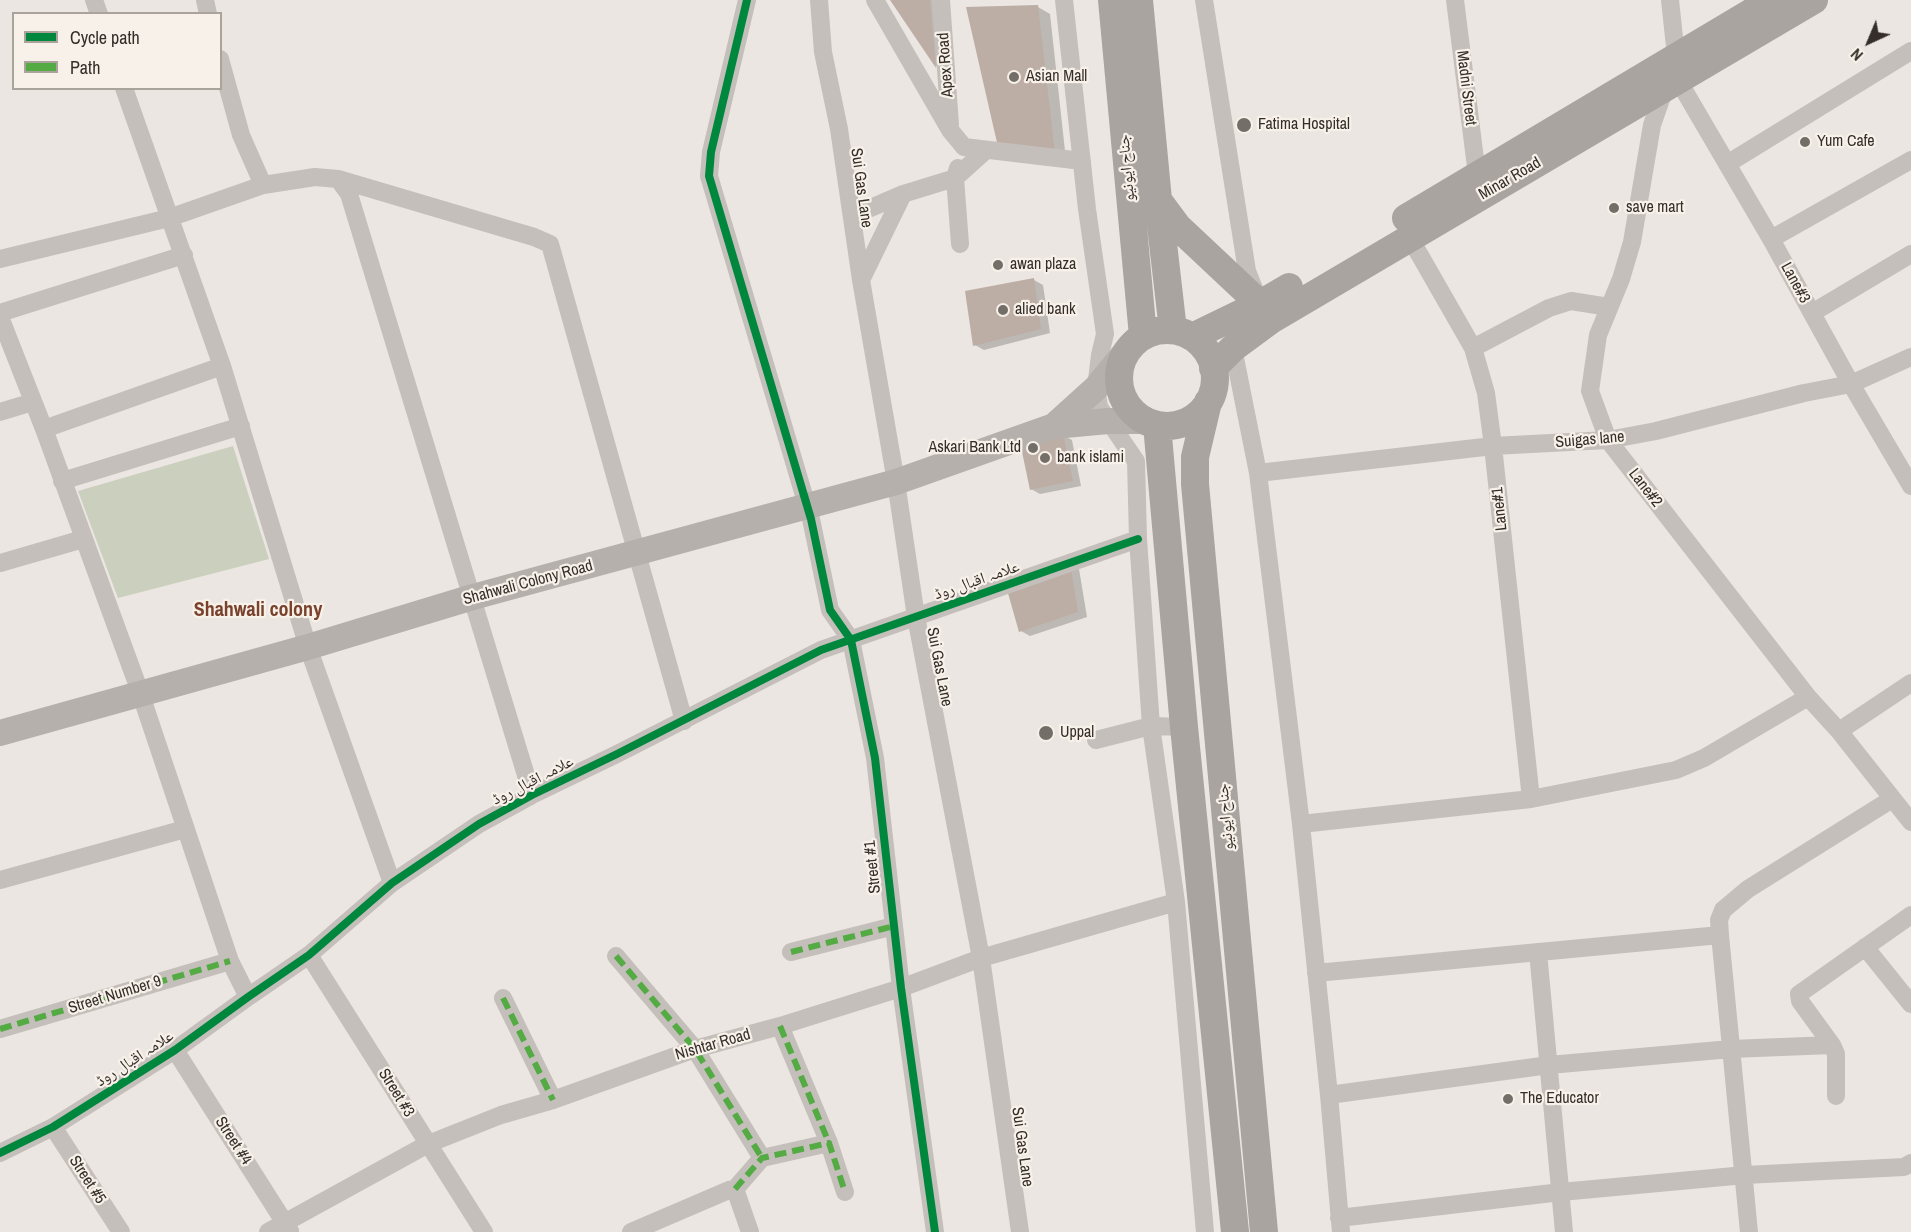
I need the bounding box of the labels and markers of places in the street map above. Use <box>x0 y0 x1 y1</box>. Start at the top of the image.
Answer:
place label: Asian Mall <box>1026 67 1087 87</box>
marker: Asian Mall <box>1007 70 1021 84</box>
place label: Fatima Hospital <box>1258 115 1350 135</box>
marker: Fatima Hospital <box>1235 116 1253 134</box>
place label: Yum Cafe <box>1817 132 1875 152</box>
marker: Yum Cafe <box>1798 135 1812 149</box>
place label: save mart <box>1626 198 1684 218</box>
marker: save mart <box>1607 201 1621 215</box>
place label: awan plaza <box>1010 255 1076 275</box>
marker: awan plaza <box>991 258 1005 272</box>
place label: alied bank <box>1015 300 1076 320</box>
marker: alied bank <box>996 303 1010 317</box>
place label: Askari Bank Ltd <box>928 438 1021 458</box>
marker: Askari Bank Ltd <box>1026 441 1040 455</box>
place label: bank islami <box>1057 448 1124 468</box>
marker: bank islami <box>1038 451 1052 465</box>
place label: Uppal <box>1060 723 1094 743</box>
marker: Uppal <box>1037 724 1055 742</box>
place label: The Educator <box>1520 1089 1599 1109</box>
marker: The Educator <box>1501 1092 1515 1106</box>

